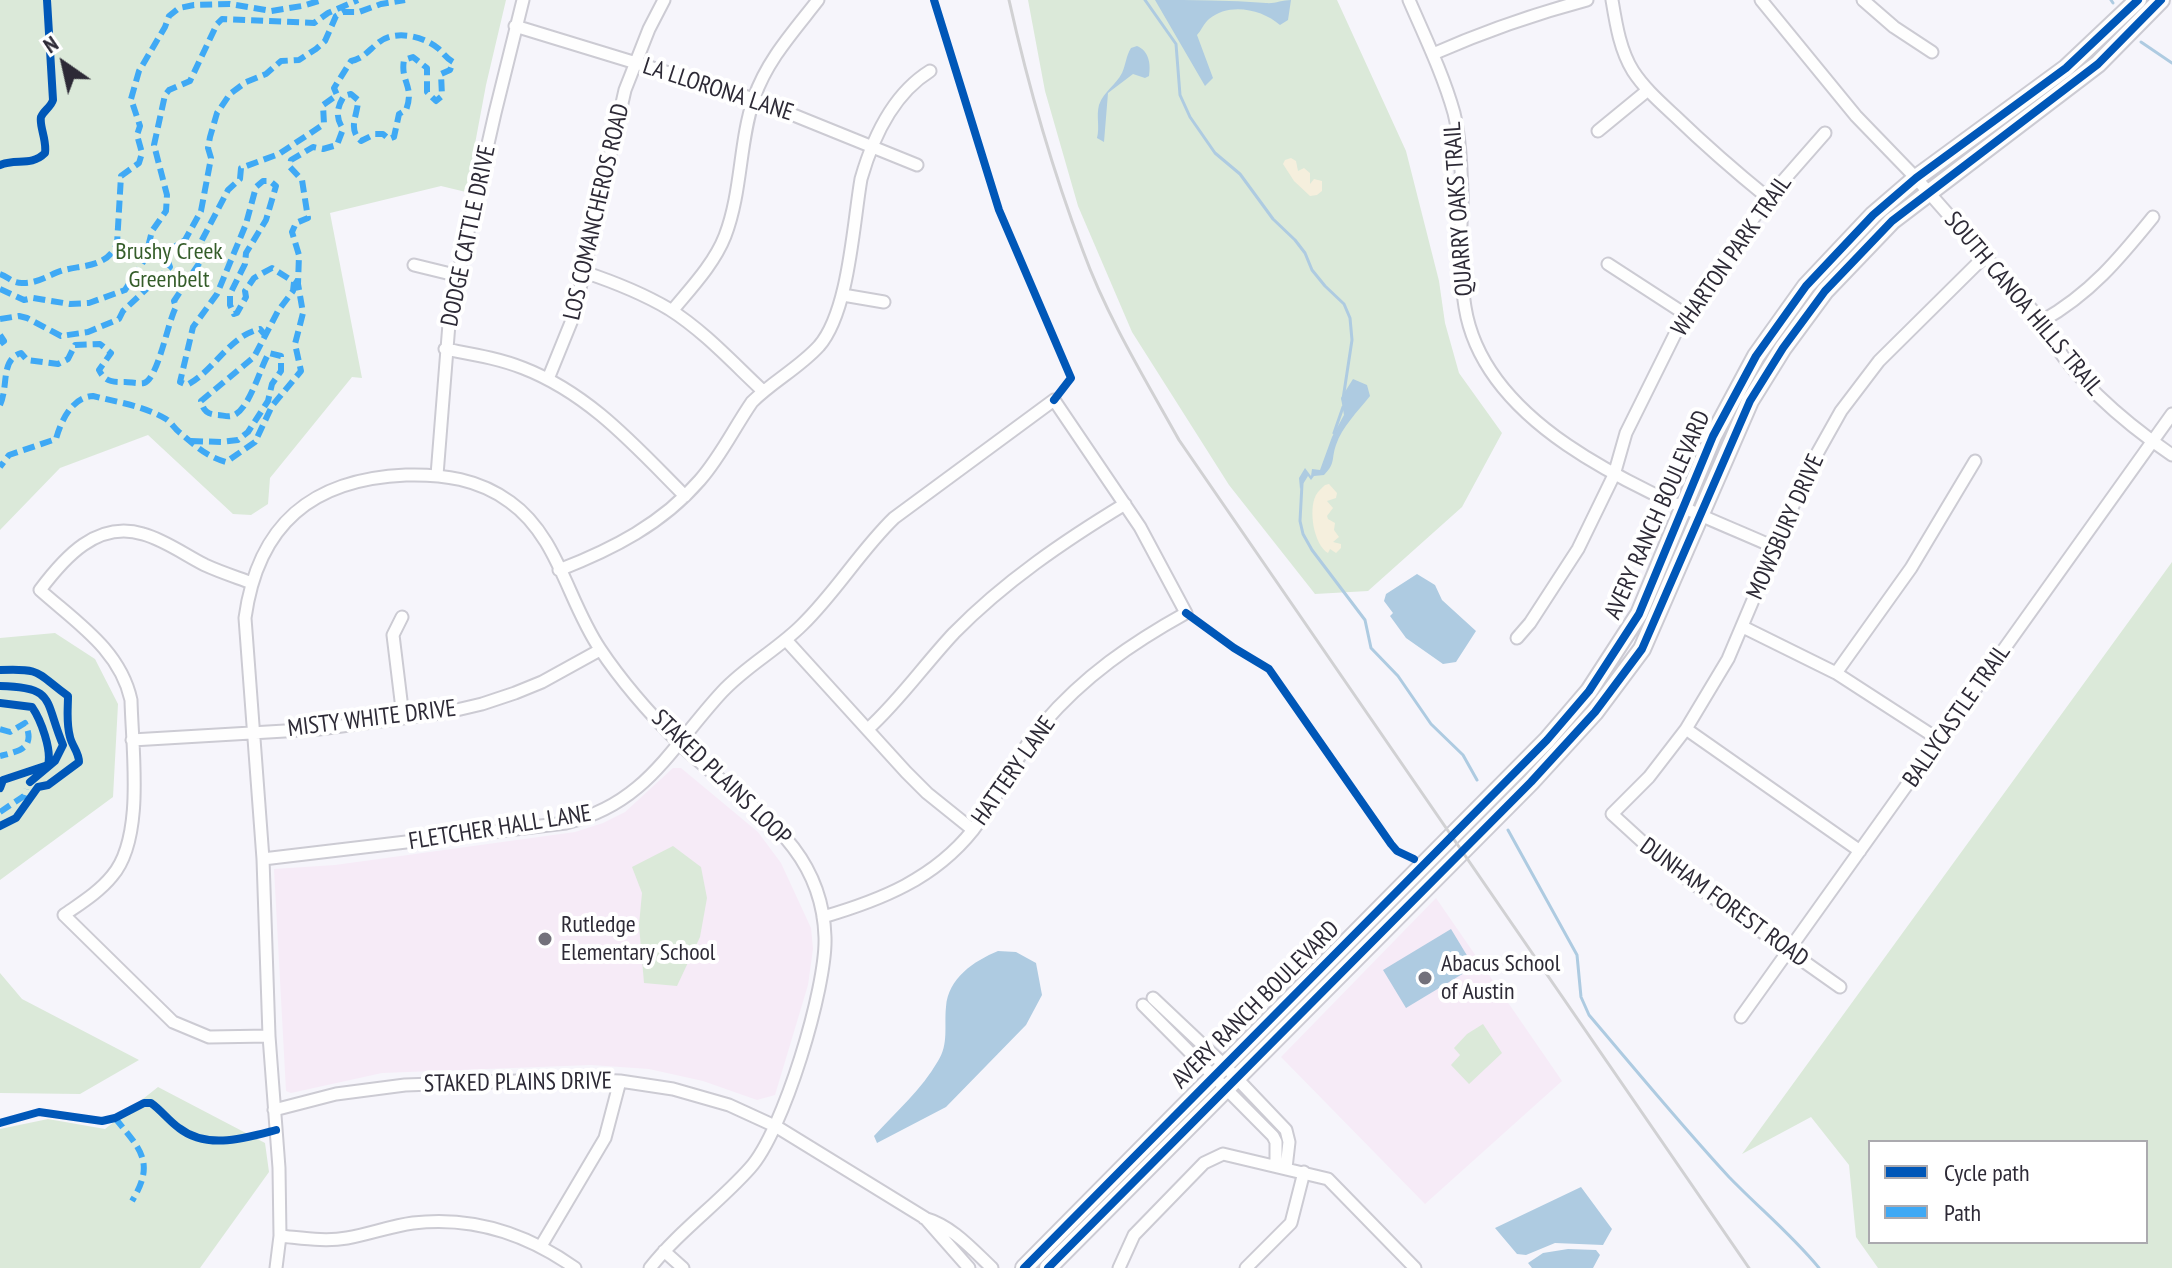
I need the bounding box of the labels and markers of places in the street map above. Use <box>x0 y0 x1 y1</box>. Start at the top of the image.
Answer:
place label: Rutledge Elementary School <box>561 911 715 967</box>
marker: Rutledge Elementary School <box>536 930 554 948</box>
place label: Abacus School of Austin <box>1441 950 1560 1006</box>
marker: Abacus School of Austin <box>1416 969 1434 987</box>

